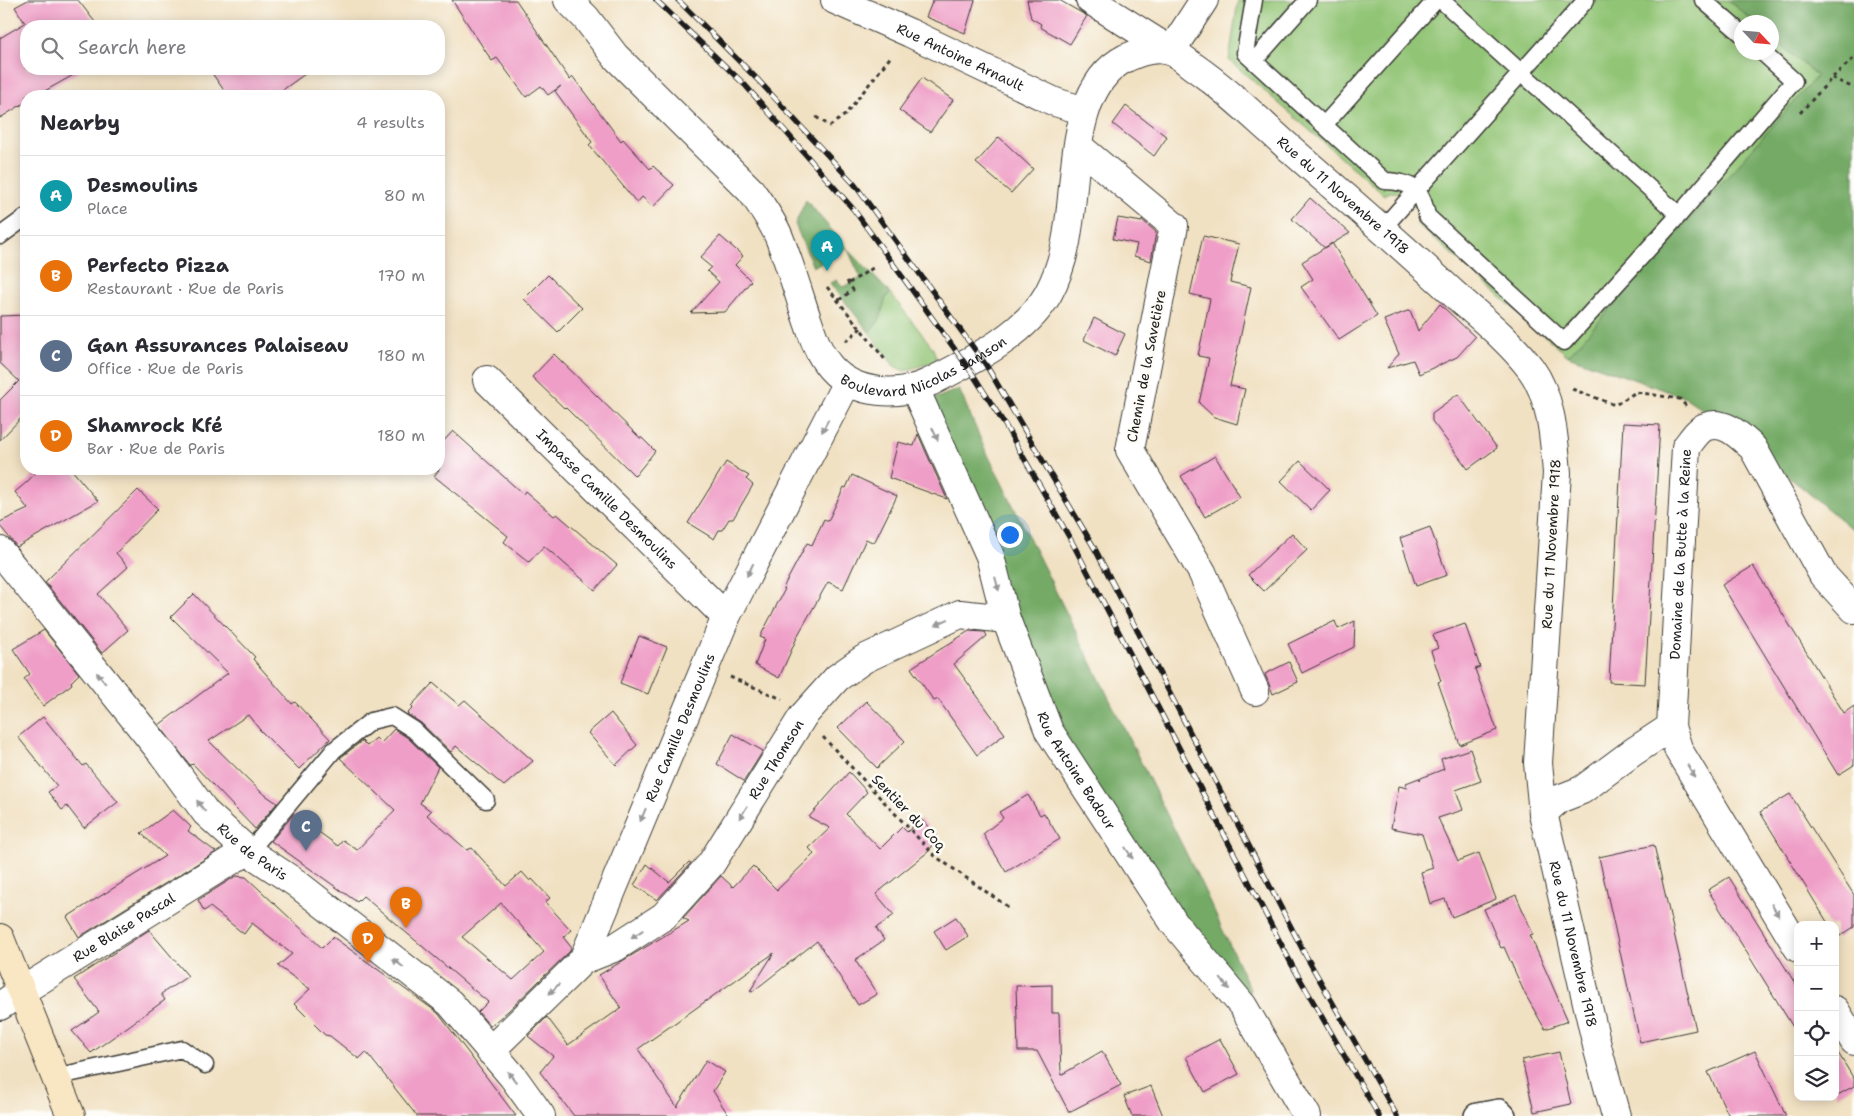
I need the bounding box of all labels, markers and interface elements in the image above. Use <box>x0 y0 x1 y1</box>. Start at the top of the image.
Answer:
north arrow <box>1734 15 1779 60</box>
street label: Rue Antoine Arnault <box>894 19 1027 95</box>
search box <box>20 20 445 75</box>
icon: search <box>38 34 66 62</box>
text: Search here <box>78 35 187 60</box>
text: Nearby <box>40 109 120 137</box>
text: 4 results <box>356 112 425 133</box>
street label: Rue du 11 Novembre 1918 <box>1273 132 1413 258</box>
text: Desmoulins <box>87 173 198 198</box>
text: A <box>50 185 62 206</box>
text: 80 m <box>384 185 425 206</box>
text: Place <box>87 198 128 219</box>
pin: A <box>811 230 843 271</box>
text: Perfecto Pizza <box>87 253 229 278</box>
text: B <box>51 265 61 286</box>
text: 170 m <box>378 265 425 286</box>
text: Restaurant · Rue de Paris <box>87 278 284 299</box>
street label: Chemin de la Savetière <box>1122 288 1170 444</box>
street label: Boulevard Nicolas Samson <box>837 332 1010 400</box>
text: Gan Assurances Palaiseau <box>87 333 349 358</box>
text: C <box>51 345 61 366</box>
text: 180 m <box>377 345 425 366</box>
text: Office · Rue de Paris <box>87 358 244 379</box>
text: Shamrock Kfé <box>87 413 223 438</box>
one-way arrow <box>821 418 829 433</box>
text: D <box>50 425 62 446</box>
text: 180 m <box>377 425 425 446</box>
street label: Impasse Camille Desmoulins <box>533 425 681 573</box>
one-way arrow <box>931 427 939 441</box>
text: Bar · Rue de Paris <box>87 438 225 459</box>
street label: Domaine de la Butte à la Reine <box>1666 448 1695 660</box>
street label: Rue du 11 Novembre 1918 <box>1538 459 1564 629</box>
your location <box>997 522 1023 548</box>
one-way arrow <box>746 563 754 577</box>
one-way arrow <box>993 576 1001 591</box>
one-way arrow <box>935 618 949 626</box>
street label: Rue Camille Desmoulins <box>641 650 719 805</box>
one-way arrow <box>96 671 107 684</box>
street label: Rue Antoine Badour <box>1033 709 1120 833</box>
street label: Rue Thomson <box>744 716 808 803</box>
one-way arrow <box>1687 765 1696 778</box>
street label: Sentier du Coq <box>868 770 951 855</box>
one-way arrow <box>196 799 206 813</box>
one-way arrow <box>738 807 748 820</box>
one-way arrow <box>638 808 646 822</box>
pin: C <box>290 810 322 851</box>
street label: Rue de Paris <box>214 819 291 884</box>
one-way arrow <box>1124 847 1134 860</box>
street label: Rue du 11 Novembre 1918 <box>1545 859 1601 1029</box>
pin: B <box>390 887 422 928</box>
street label: Rue Blaise Pascal <box>69 888 179 966</box>
one-way arrow <box>1770 904 1779 917</box>
map controls <box>1794 921 1839 1101</box>
button: + <box>1794 921 1839 966</box>
pin: D <box>352 922 384 963</box>
one-way arrow <box>630 929 643 938</box>
one-way arrow <box>392 957 405 968</box>
button: − <box>1794 966 1839 1011</box>
one-way arrow <box>1219 977 1230 990</box>
one-way arrow <box>548 982 560 994</box>
button: locate <box>1794 1011 1839 1056</box>
button: layers <box>1794 1056 1839 1101</box>
one-way arrow <box>506 1071 517 1084</box>

